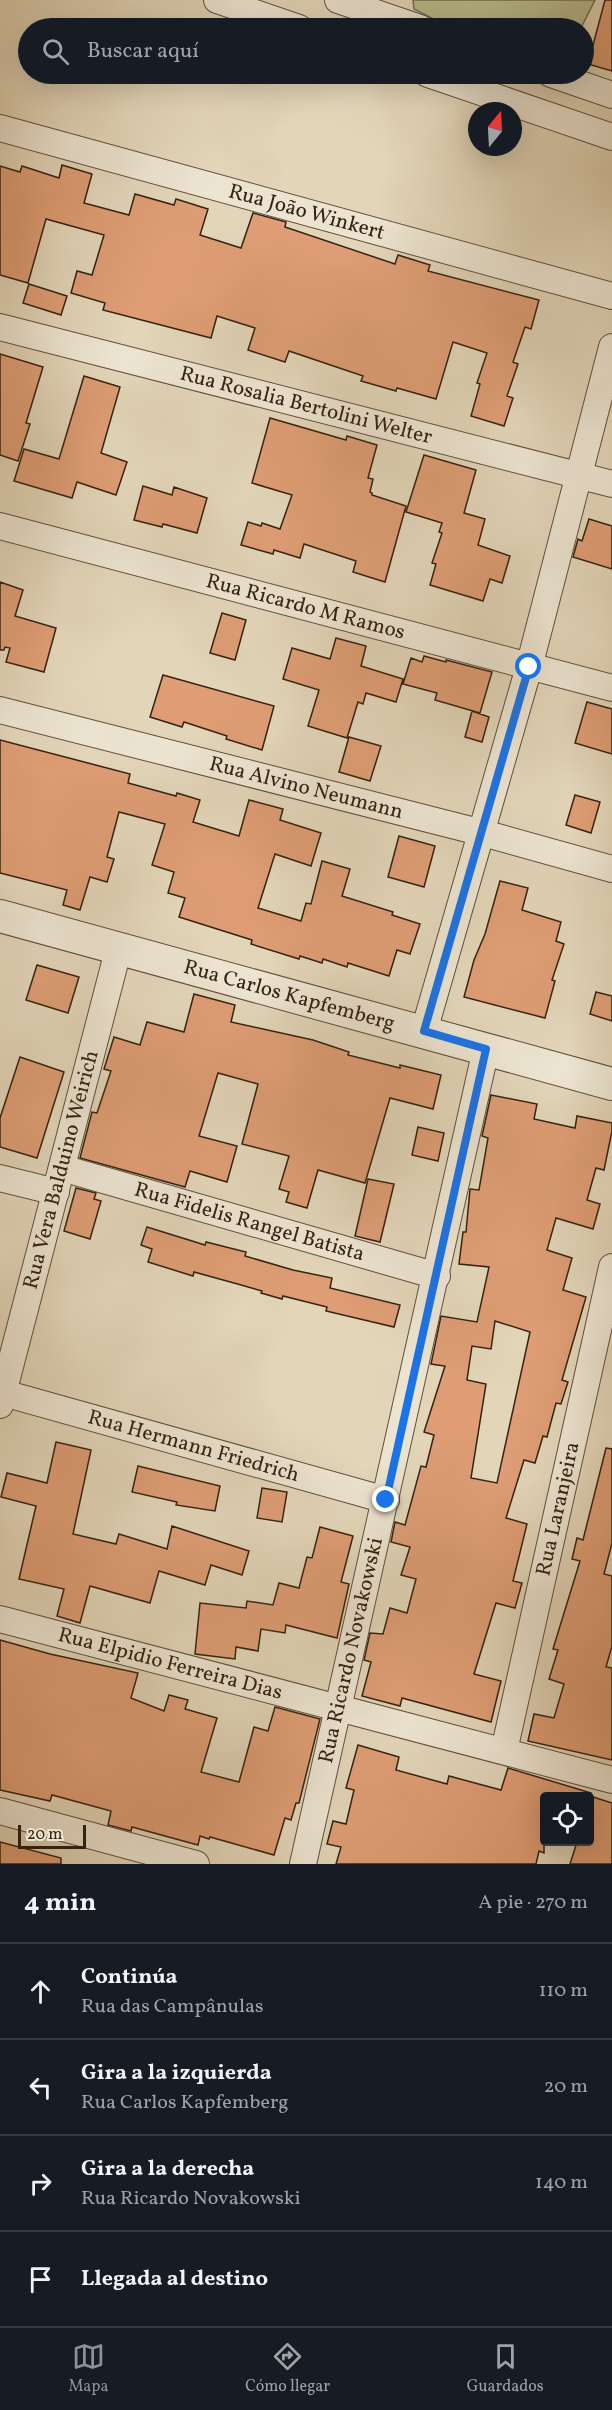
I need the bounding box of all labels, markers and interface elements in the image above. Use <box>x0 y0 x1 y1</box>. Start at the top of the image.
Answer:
search box <box>18 18 594 84</box>
icon: search <box>39 35 72 68</box>
text: Buscar aquí <box>87 36 199 67</box>
north arrow <box>468 102 522 156</box>
street label: Rua João Winkert <box>225 177 388 247</box>
street label: Rua Rosalia Bertolini Welter <box>177 359 436 452</box>
street label: Rua Ricardo M Ramos <box>203 567 408 647</box>
route start <box>515 653 541 679</box>
street label: Rua Alvino Neumann <box>206 749 406 827</box>
street label: Rua Carlos Kapfemberg <box>180 953 398 1038</box>
street label: Rua Vera Balduino Weirich <box>16 1047 106 1292</box>
street label: Rua Fidelis Rangel Batista <box>131 1175 368 1269</box>
street label: Rua Hermann Friedrich <box>84 1403 303 1490</box>
street label: Rua Laranjeira <box>529 1439 587 1579</box>
route end <box>372 1486 398 1512</box>
street label: Rua Ricardo Novakowski <box>312 1535 390 1766</box>
street label: Rua Elpidio Ferreira Dias <box>55 1620 286 1707</box>
map controls <box>540 1792 594 1846</box>
button: locate <box>540 1792 594 1846</box>
scale bar <box>18 1822 86 1850</box>
text: 20 m <box>27 1824 62 1846</box>
text: 4 min <box>24 1885 96 1921</box>
text: A pie · 270 m <box>478 1889 588 1917</box>
text: Continúa <box>81 1962 178 1993</box>
icon: ahead <box>24 1975 57 2008</box>
text: 110 m <box>539 1977 588 2005</box>
text: Rua das Campânulas <box>81 1993 264 2021</box>
text: Gira a la izquierda <box>81 2058 272 2089</box>
icon: left <box>24 2071 57 2104</box>
text: 20 m <box>544 2073 588 2101</box>
text: Rua Carlos Kapfemberg <box>81 2089 289 2117</box>
text: Gira a la derecha <box>81 2154 254 2185</box>
icon: right <box>24 2167 57 2200</box>
text: 140 m <box>535 2169 588 2197</box>
text: Rua Ricardo Novakowski <box>81 2185 301 2213</box>
icon: arrive <box>24 2263 57 2296</box>
text: Llegada al destino <box>81 2264 268 2295</box>
tab: Mapa <box>68 2340 108 2398</box>
tab: Cómo llegar <box>245 2340 330 2398</box>
tab: Guardados <box>467 2340 544 2398</box>

